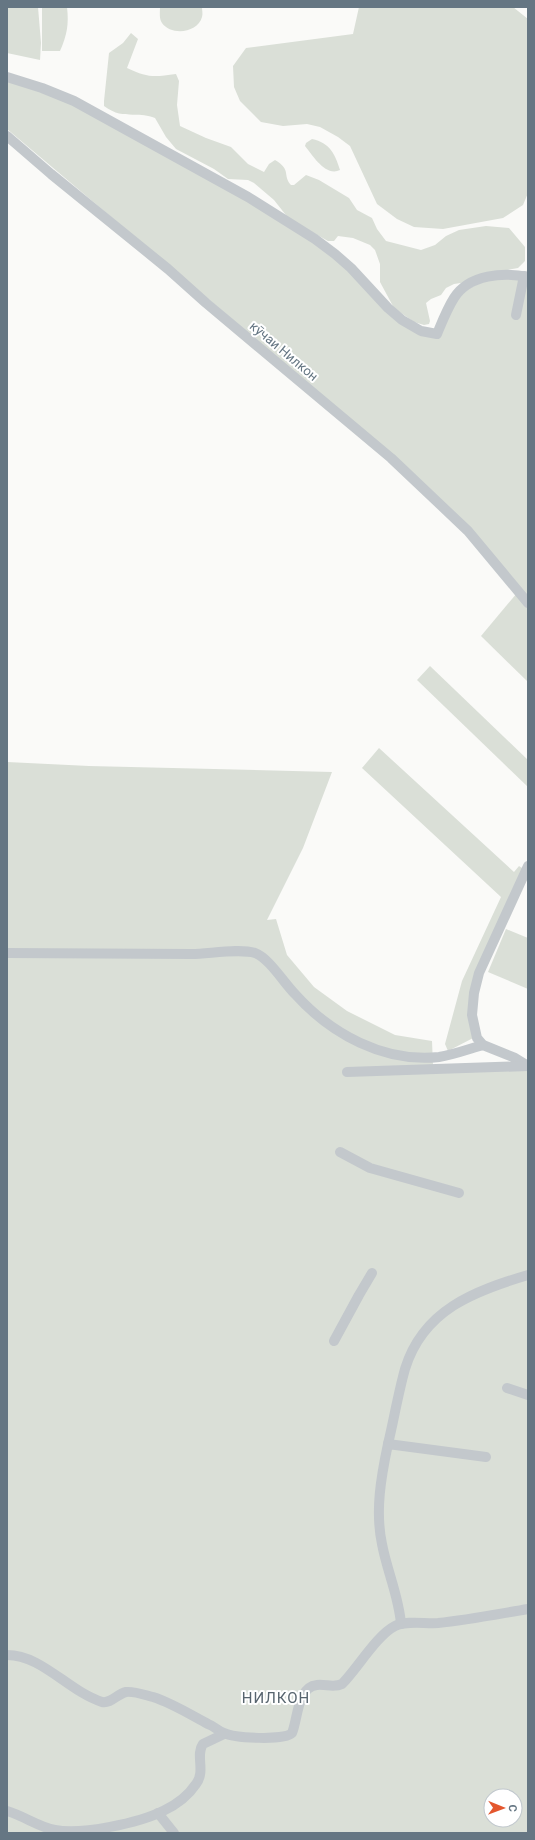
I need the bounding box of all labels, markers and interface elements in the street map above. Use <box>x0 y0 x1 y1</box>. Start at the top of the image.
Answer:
street label: кӯчаи Нилкон <box>247 318 321 384</box>
district label: НИЛКОН <box>242 1689 310 1707</box>
north arrow <box>483 1788 523 1828</box>
text: С <box>506 1804 519 1812</box>

